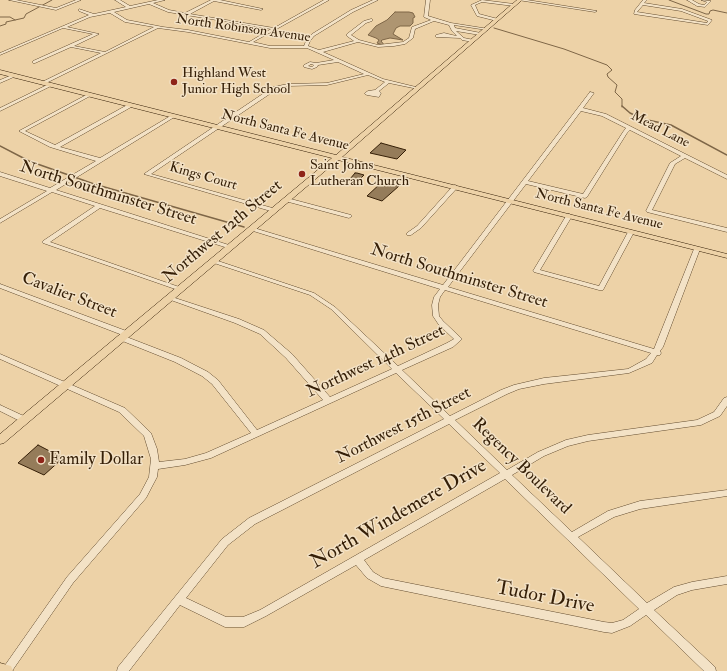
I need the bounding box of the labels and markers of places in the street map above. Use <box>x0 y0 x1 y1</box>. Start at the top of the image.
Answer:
place label: Highland West Junior High School <box>182 66 291 98</box>
marker: Highland West Junior High School <box>169 77 179 87</box>
place label: Saint Johns Lutheran Church <box>310 158 409 190</box>
marker: Saint Johns Lutheran Church <box>297 169 307 179</box>
place label: Family Dollar <box>49 450 143 470</box>
marker: Family Dollar <box>36 455 46 465</box>

